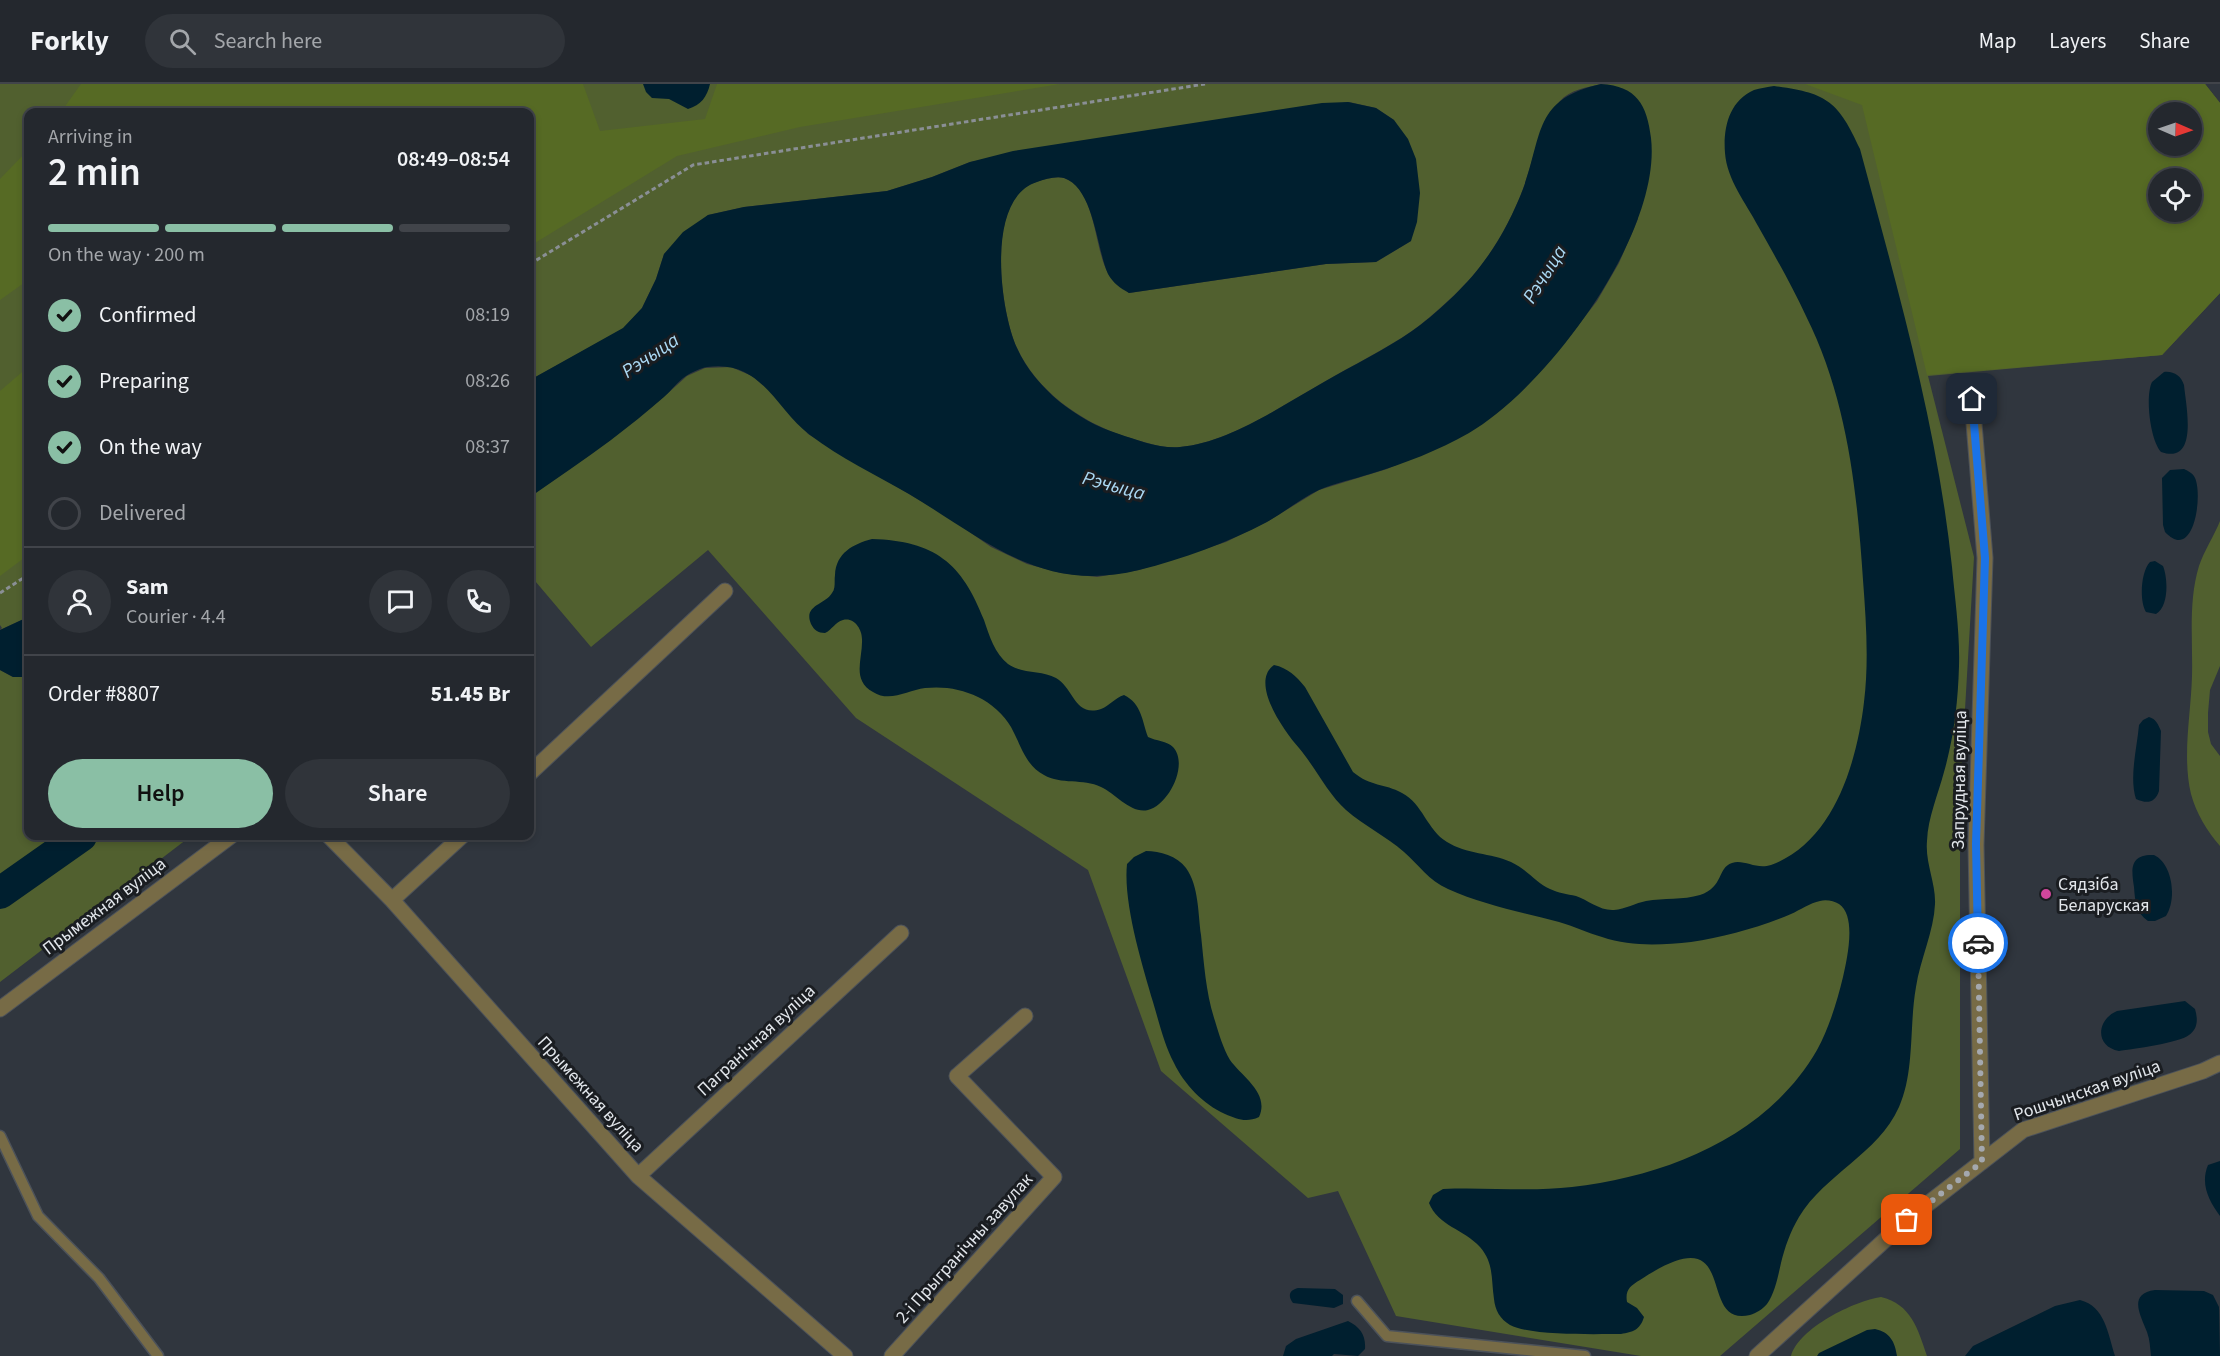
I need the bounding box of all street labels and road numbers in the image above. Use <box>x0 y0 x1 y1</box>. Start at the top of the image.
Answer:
street label: Запрудная вуліца <box>1946 710 1973 850</box>
street label: Прымежная вуліца <box>37 852 171 961</box>
street label: Пагранічная вуліца <box>692 979 821 1102</box>
street label: Прымежная вуліца <box>532 1031 650 1158</box>
street label: Рошчынская вуліца <box>2010 1054 2164 1127</box>
street label: 2-і Прыгранічны завулак <box>890 1168 1039 1329</box>

